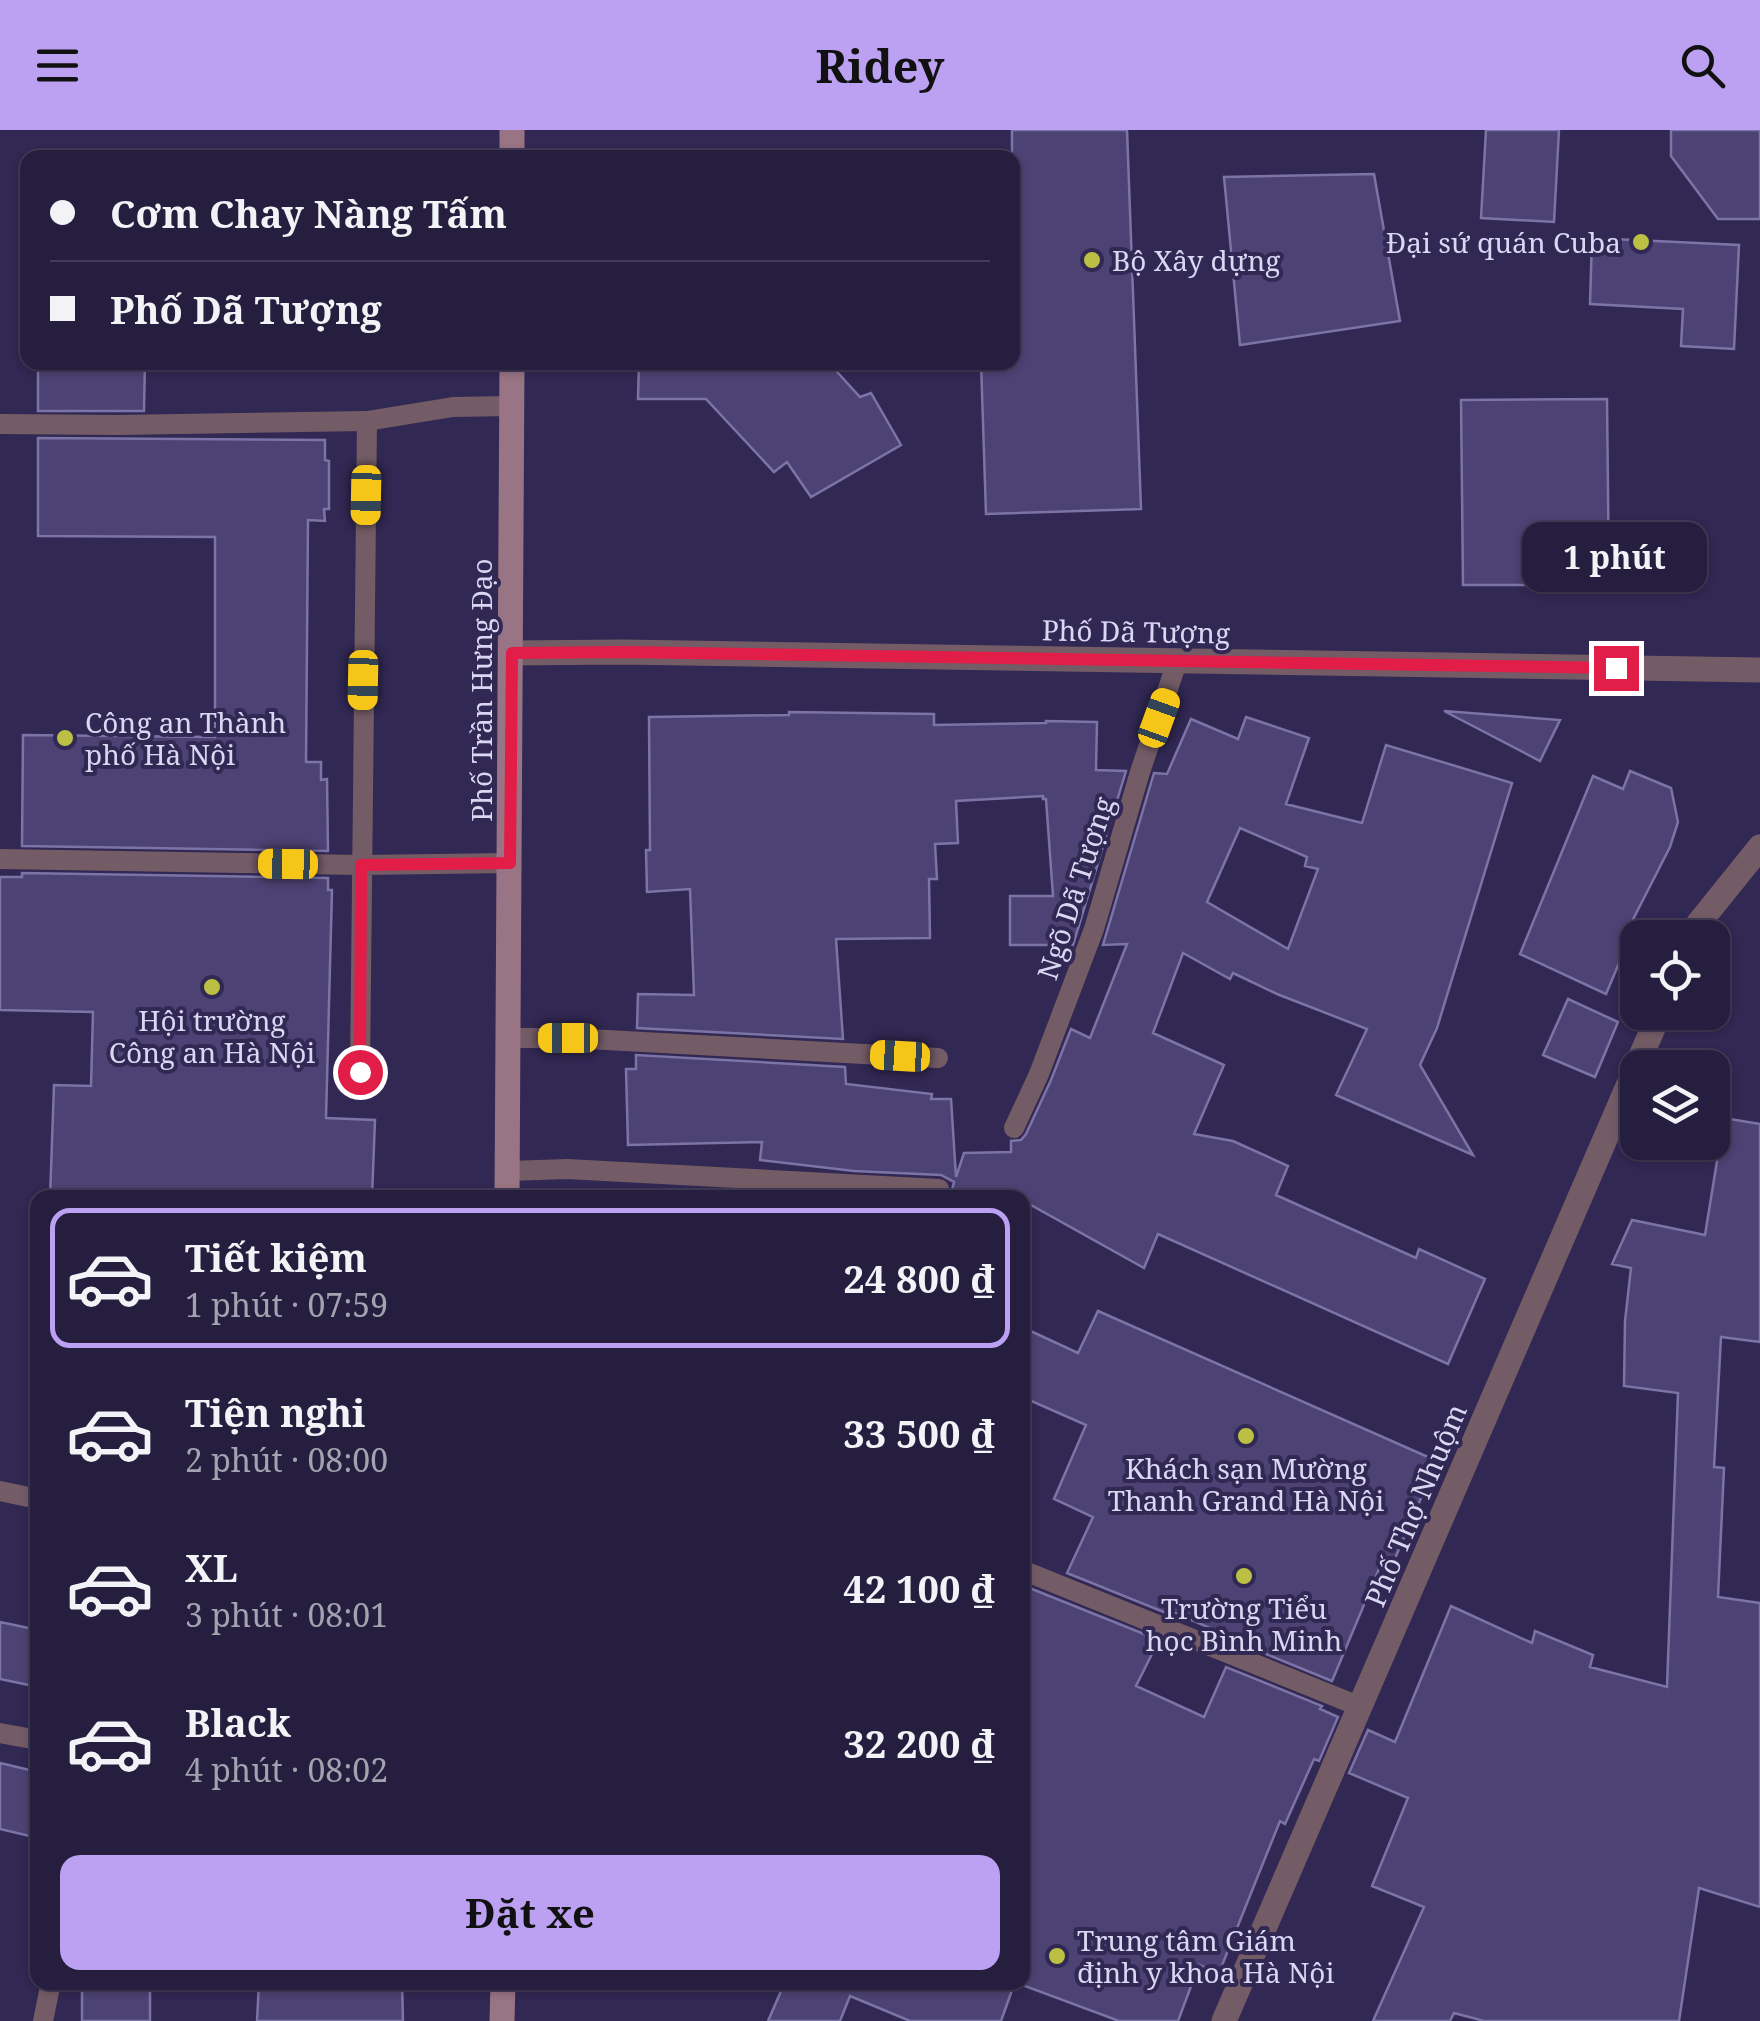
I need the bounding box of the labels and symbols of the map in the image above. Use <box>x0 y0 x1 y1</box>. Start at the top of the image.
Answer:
place label: Đại sứ quán Cuba <box>1386 223 1621 261</box>
marker: Đại sứ quán Cuba <box>1630 231 1652 253</box>
place label: Bộ Xây dựng <box>1112 241 1280 279</box>
marker: Bộ Xây dựng <box>1081 249 1103 271</box>
car <box>350 465 382 525</box>
callout: 1 phút <box>1524 523 1708 593</box>
street label: Phố Trần Hưng Đạo <box>462 558 500 822</box>
street label: Phố Dã Tượng <box>1042 610 1230 652</box>
route end <box>1594 646 1639 691</box>
car <box>347 650 379 710</box>
car <box>1135 685 1183 751</box>
place label: Công an Thành phố Hà Nội <box>85 703 286 773</box>
marker: Công an Thành phố Hà Nội <box>54 727 76 749</box>
street label: Ngõ Dã Tượng <box>1028 792 1122 984</box>
car <box>258 848 318 880</box>
marker: Hội trường Công an Hà Nội <box>201 976 223 998</box>
place label: Hội trường Công an Hà Nội <box>109 1001 315 1071</box>
car <box>538 1023 598 1053</box>
car <box>869 1039 931 1073</box>
route start <box>338 1050 383 1095</box>
street label: Phố Thợ Nhuộm <box>1355 1398 1475 1612</box>
marker: Khách sạn Mường Thanh Grand Hà Nội <box>1235 1425 1257 1447</box>
place label: Khách sạn Mường Thanh Grand Hà Nội <box>1108 1449 1384 1519</box>
marker: Trường Tiểu học Bình Minh <box>1233 1565 1255 1587</box>
place label: Trường Tiểu học Bình Minh <box>1146 1589 1342 1659</box>
place label: Trung tâm Giám định y khoa Hà Nội <box>1077 1921 1335 1991</box>
marker: Trung tâm Giám định y khoa Hà Nội <box>1046 1945 1068 1967</box>

